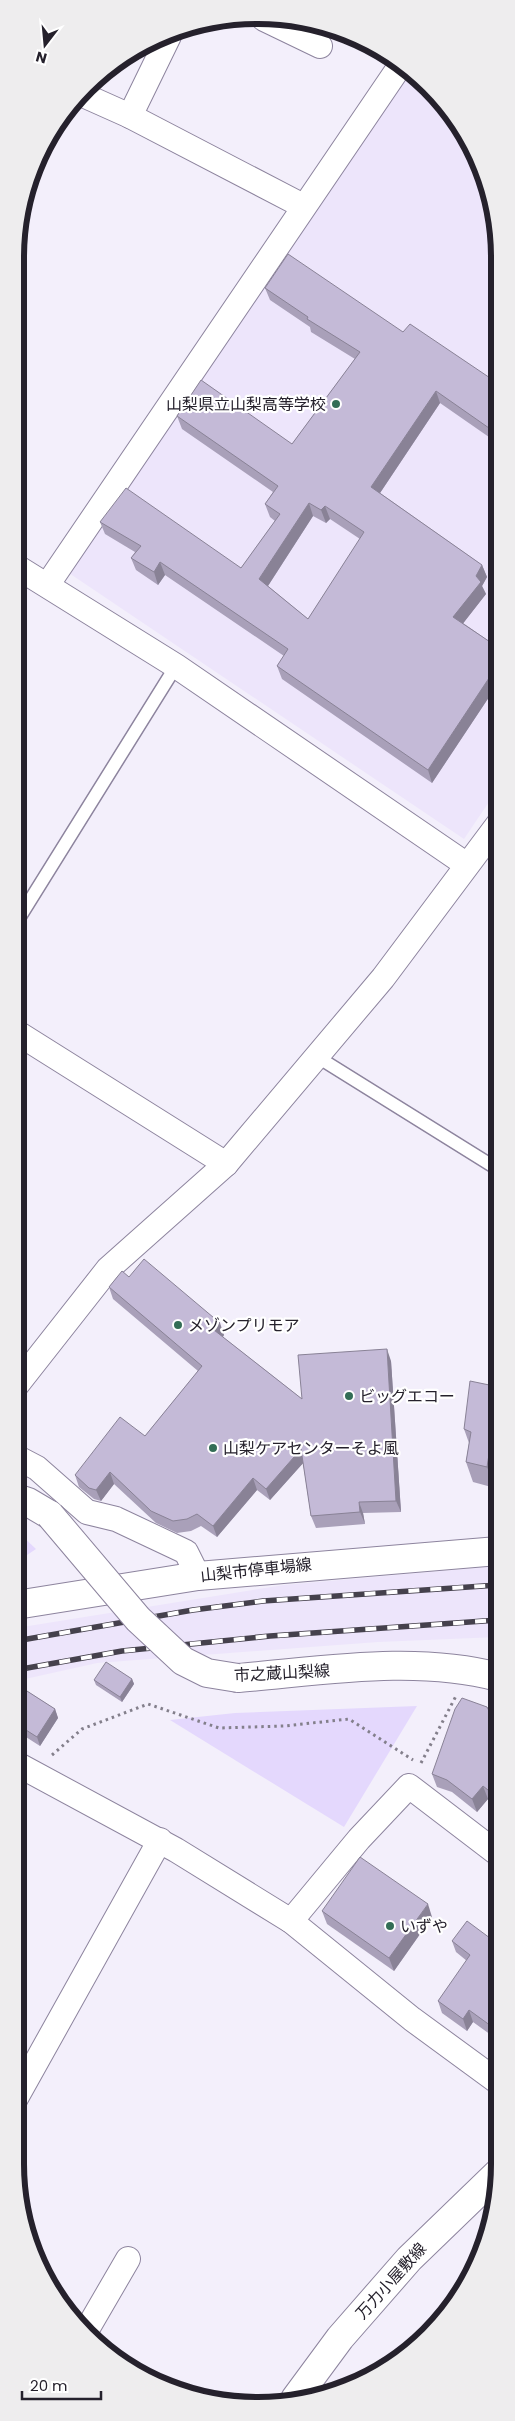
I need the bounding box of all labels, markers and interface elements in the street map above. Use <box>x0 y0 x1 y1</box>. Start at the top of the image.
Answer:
north arrow <box>20 20 70 70</box>
text: N <box>34 46 49 69</box>
place label: 山梨県立山梨高等学校 <box>166 393 326 416</box>
marker: 山梨県立山梨高等学校 <box>330 398 342 410</box>
place label: メゾンプリモア <box>188 1314 300 1337</box>
marker: メゾンプリモア <box>172 1319 184 1331</box>
place label: ビッグエコー <box>359 1385 455 1408</box>
marker: ビッグエコー <box>343 1390 355 1402</box>
place label: 山梨ケアセンターそよ風 <box>223 1437 399 1460</box>
marker: 山梨ケアセンターそよ風 <box>207 1442 219 1454</box>
street label: 山梨市停車場線 <box>199 1553 313 1587</box>
street label: 市之蔵山梨線 <box>233 1659 331 1687</box>
place label: いずや <box>400 1915 448 1938</box>
marker: いずや <box>384 1920 396 1932</box>
street label: 万力小屋敷線 <box>350 2238 432 2324</box>
scale bar <box>22 2368 101 2400</box>
text: 20 m <box>30 2375 68 2396</box>

